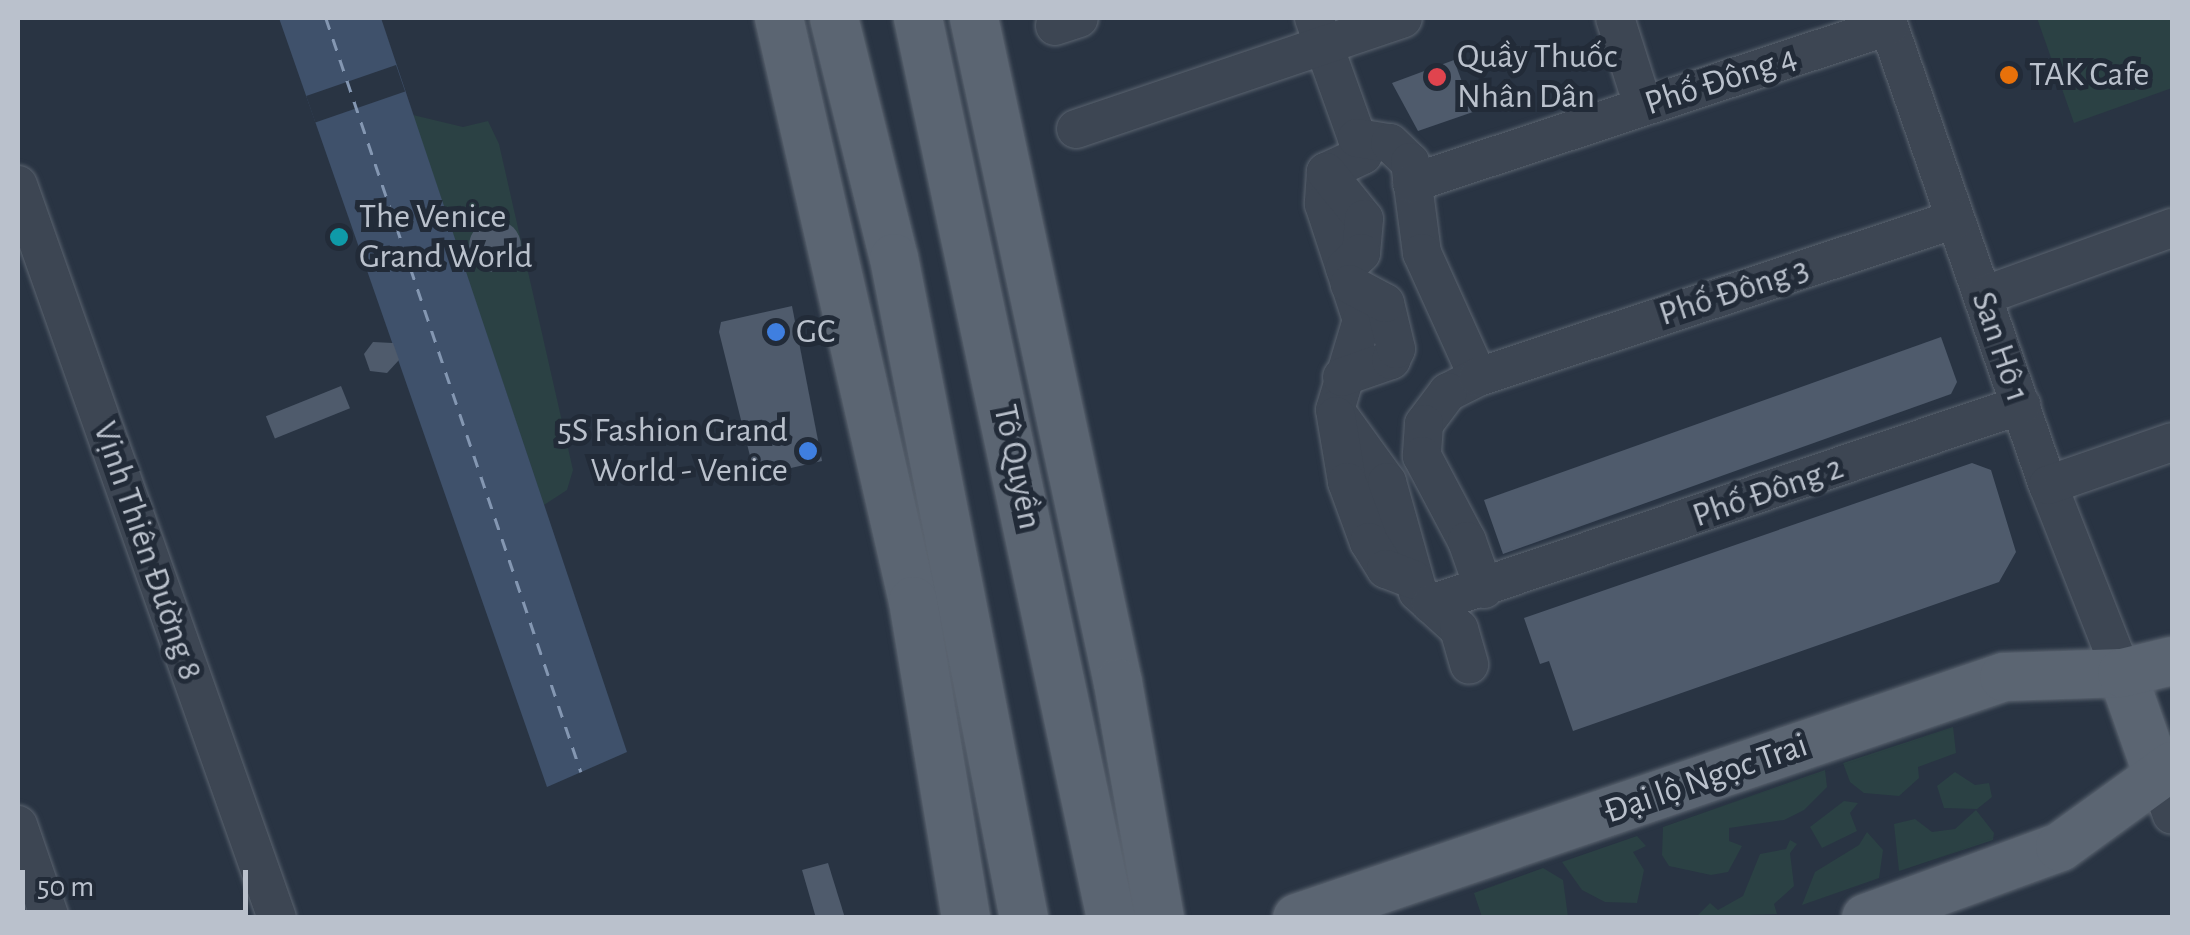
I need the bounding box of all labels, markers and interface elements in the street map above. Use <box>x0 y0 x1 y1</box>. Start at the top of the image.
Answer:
place label: Quầy Thuốc Nhân Dân <box>1457 36 1617 118</box>
street label: Phố Đông 4 <box>1640 37 1802 125</box>
place label: TAK Cafe <box>2029 54 2150 96</box>
marker: TAK Cafe <box>1998 64 2020 86</box>
marker: Quầy Thuốc Nhân Dân <box>1426 66 1448 88</box>
place label: The Venice Grand World <box>359 196 533 278</box>
marker: The Venice Grand World <box>328 226 350 248</box>
street label: Phố Đông 3 <box>1654 248 1814 336</box>
street label: San Hô 1 <box>1962 286 2038 408</box>
place label: GC <box>796 311 835 353</box>
marker: GC <box>765 321 787 343</box>
street label: Tô Quyền <box>983 401 1051 533</box>
place label: 5S Fashion Grand World - Venice <box>557 410 788 492</box>
street label: Vịnh Thiên Đường 8 <box>83 416 211 686</box>
marker: 5S Fashion Grand World - Venice <box>797 440 819 462</box>
street label: Phố Đông 2 <box>1687 447 1849 537</box>
street label: Đại lộ Ngọc Trai <box>1599 725 1813 833</box>
scale bar <box>25 850 252 912</box>
text: 50 m <box>37 872 94 902</box>

